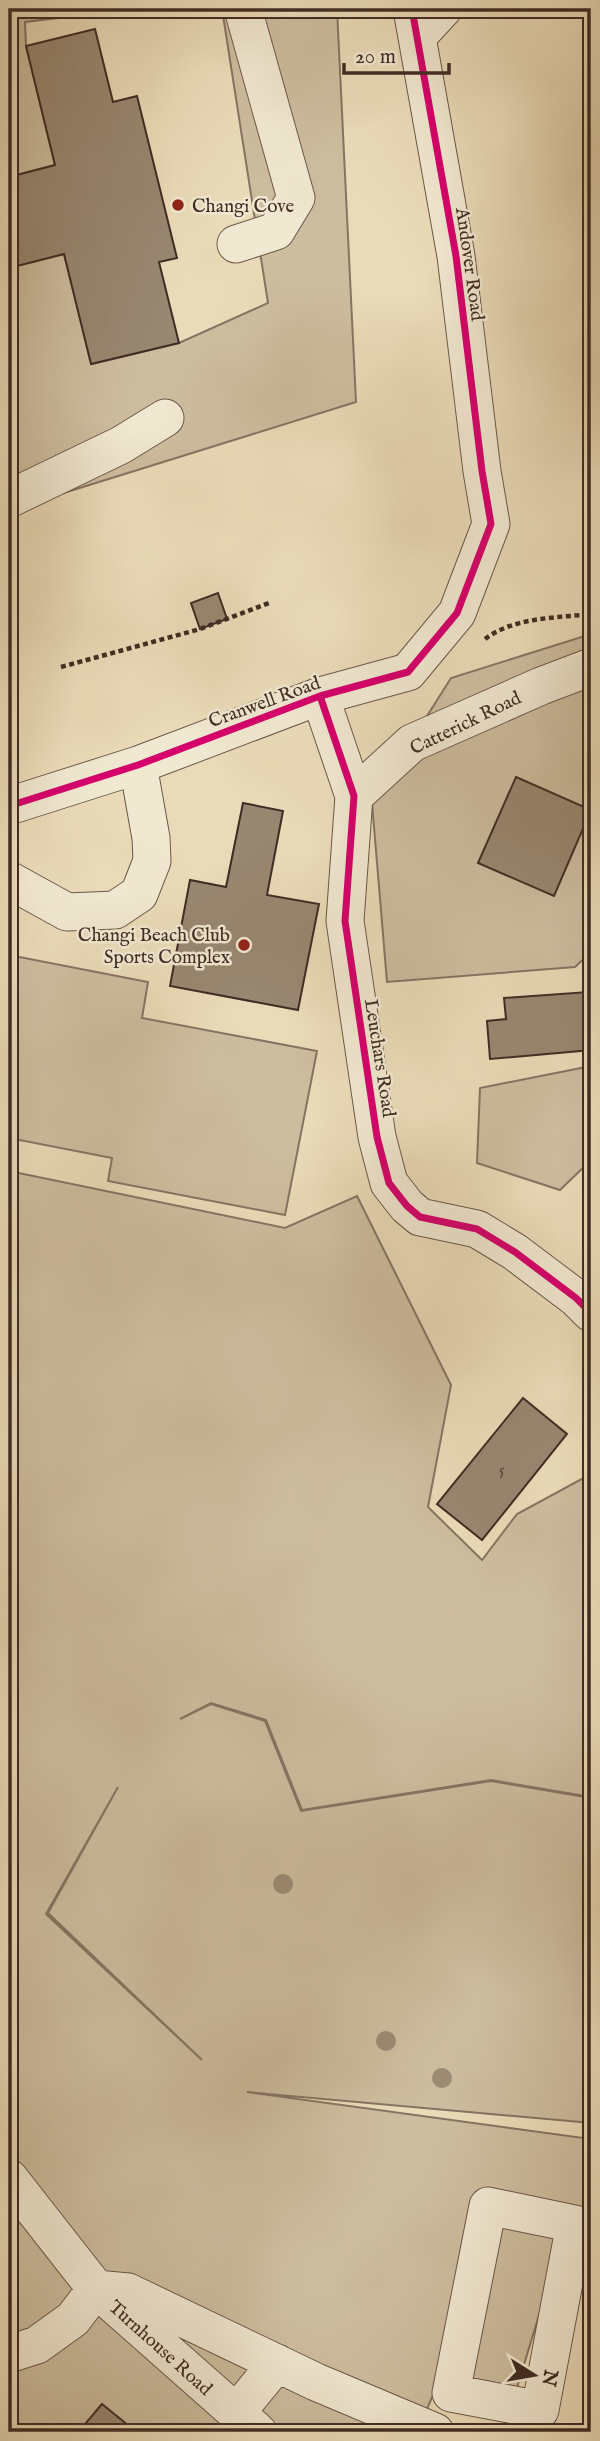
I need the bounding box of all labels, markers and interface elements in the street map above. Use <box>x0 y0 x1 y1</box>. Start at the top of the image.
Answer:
scale bar <box>344 32 449 76</box>
text: 20 m <box>355 44 396 71</box>
place label: Changi Cove <box>192 195 295 219</box>
marker: Changi Cove <box>170 197 186 213</box>
street label: Andover Road <box>449 205 489 323</box>
street label: Cranwell Road <box>205 671 325 734</box>
street label: Catterick Road <box>406 686 526 761</box>
place label: Changi Beach Club Sports Complex <box>78 924 230 970</box>
marker: Changi Beach Club Sports Complex <box>236 937 252 953</box>
street label: Leuchars Road <box>358 997 400 1120</box>
house number: 5 <box>499 1461 505 1481</box>
street label: Turnhouse Road <box>103 2296 217 2402</box>
north arrow <box>498 2340 568 2410</box>
text: N <box>535 2367 562 2389</box>

